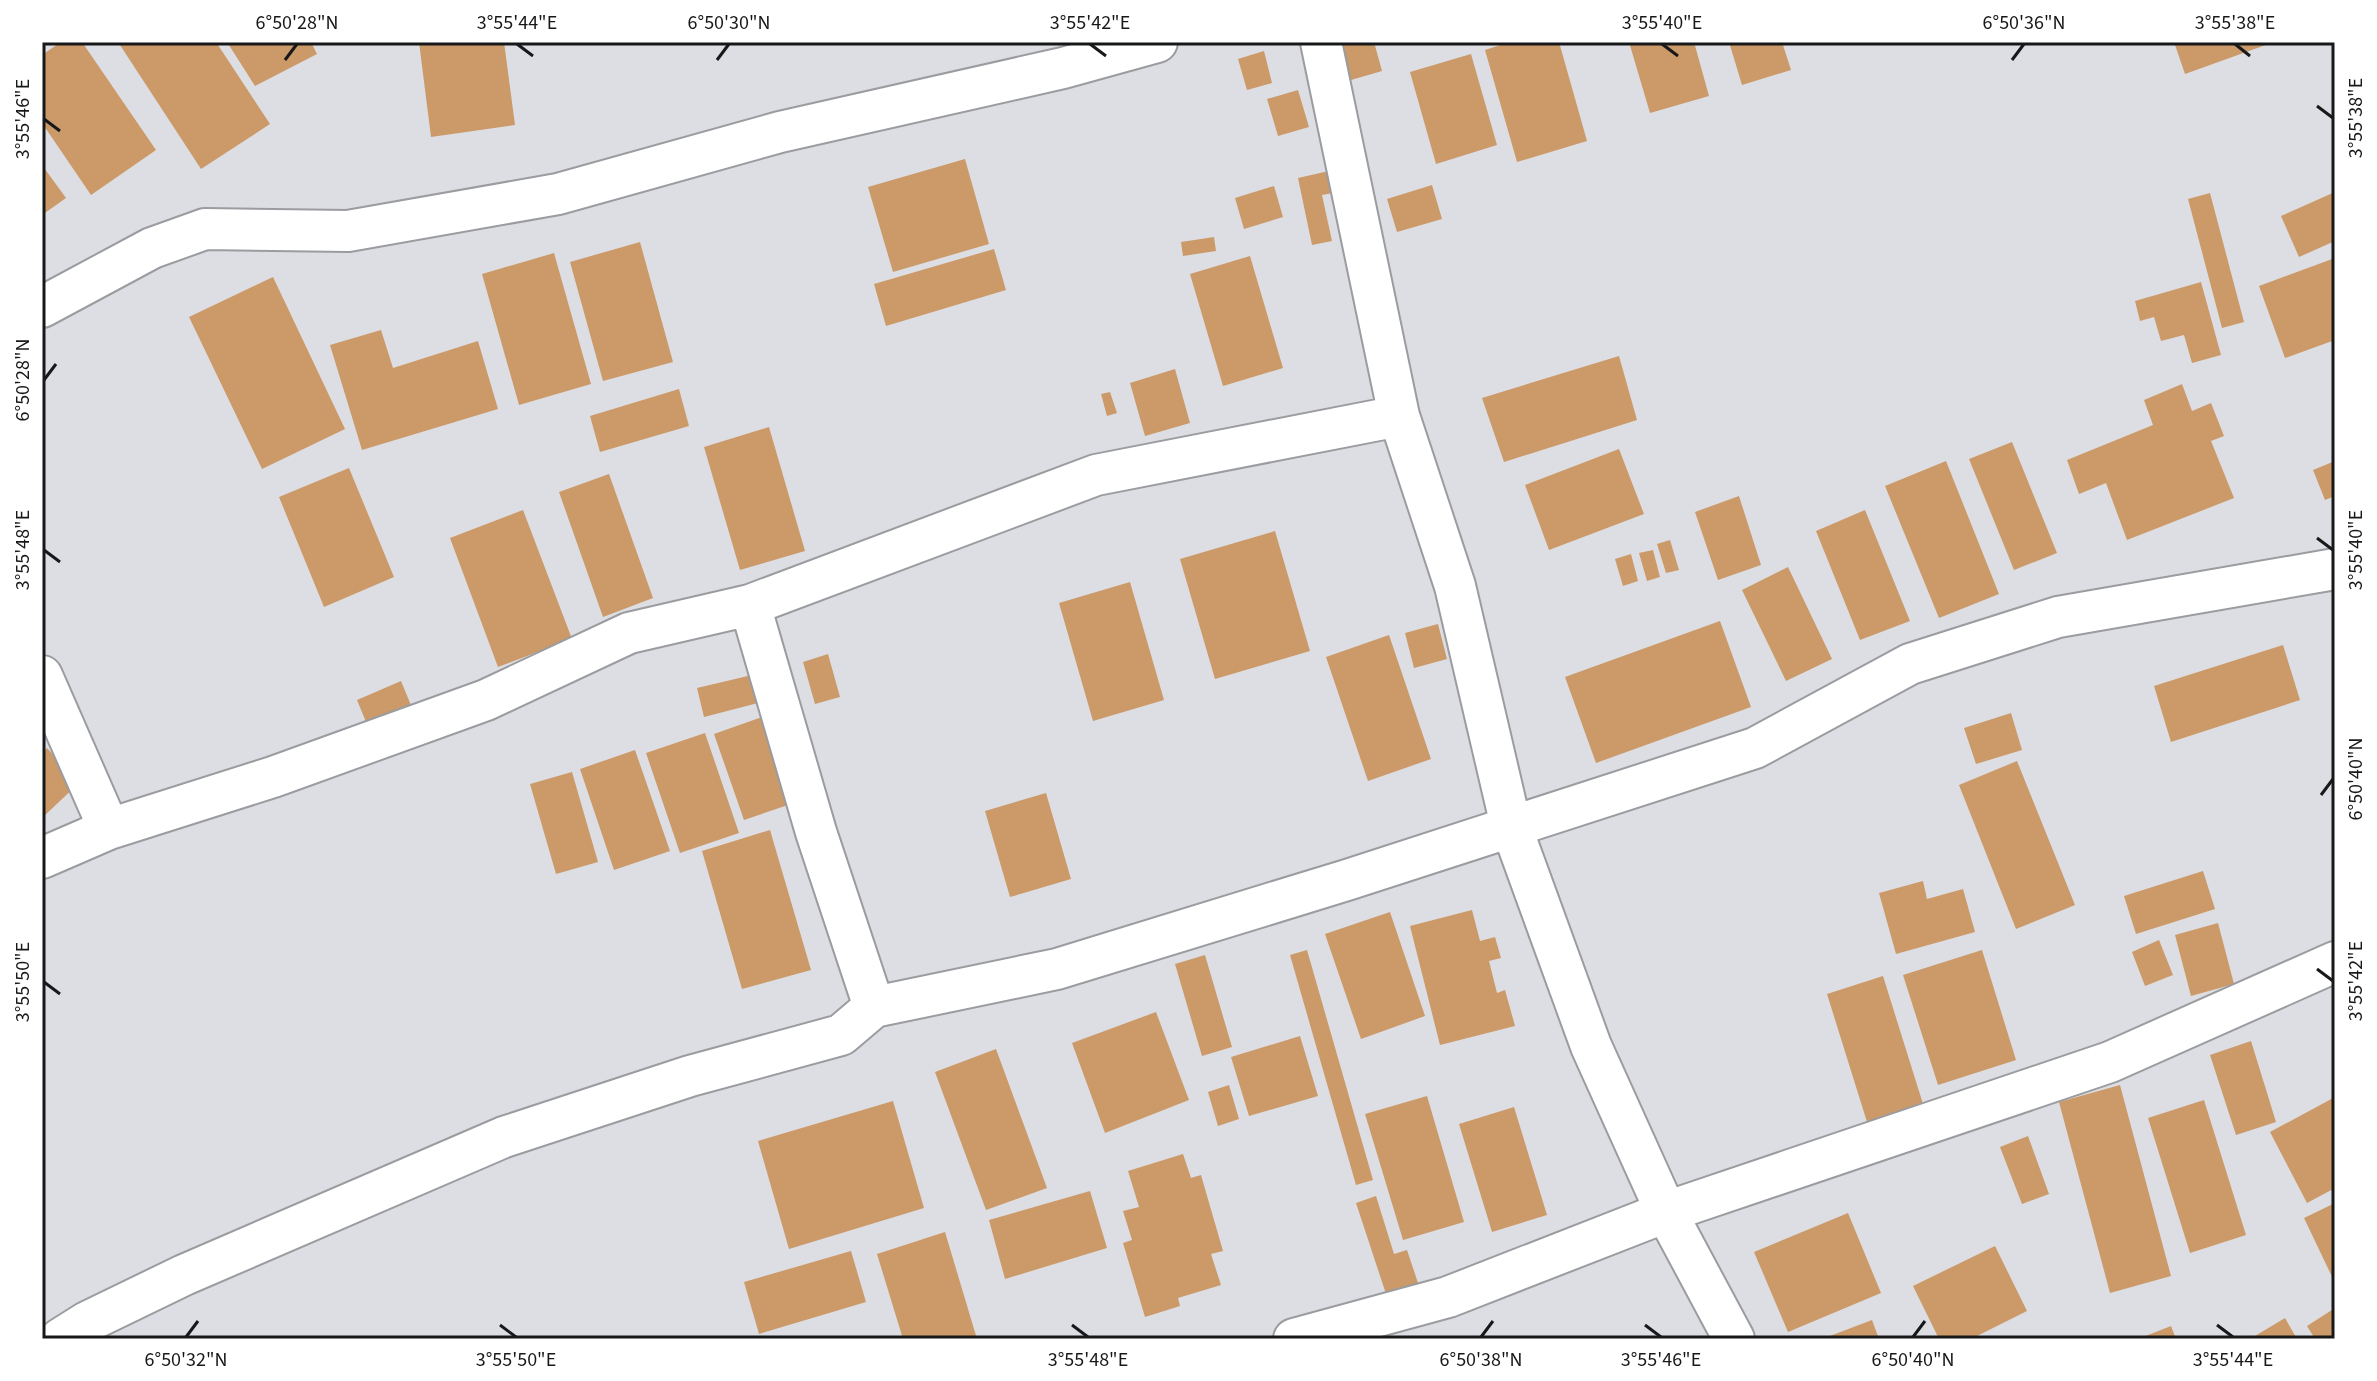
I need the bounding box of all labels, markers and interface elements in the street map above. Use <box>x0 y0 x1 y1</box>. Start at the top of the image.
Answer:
text: 6°50'28"N <box>256 9 338 37</box>
text: 3°55'44"E <box>477 9 557 37</box>
text: 6°50'30"N <box>688 9 770 37</box>
text: 3°55'42"E <box>1050 9 1130 37</box>
text: 3°55'40"E <box>1622 9 1702 37</box>
text: 6°50'36"N <box>1983 9 2065 37</box>
text: 3°55'38"E <box>2195 9 2275 37</box>
text: 3°55'38"E <box>2342 78 2370 158</box>
text: 3°55'46"E <box>9 79 37 159</box>
text: 6°50'28"N <box>9 339 37 421</box>
text: 3°55'48"E <box>9 510 37 590</box>
text: 3°55'40"E <box>2342 510 2370 590</box>
text: 6°50'40"N <box>2342 738 2370 820</box>
text: 3°55'42"E <box>2342 941 2370 1021</box>
text: 3°55'50"E <box>9 942 37 1022</box>
text: 6°50'32"N <box>145 1346 227 1374</box>
text: 3°55'50"E <box>476 1346 556 1374</box>
text: 3°55'48"E <box>1048 1346 1128 1374</box>
text: 6°50'38"N <box>1440 1346 1522 1374</box>
text: 3°55'46"E <box>1621 1346 1701 1374</box>
text: 6°50'40"N <box>1872 1346 1954 1374</box>
text: 3°55'44"E <box>2193 1346 2273 1374</box>

